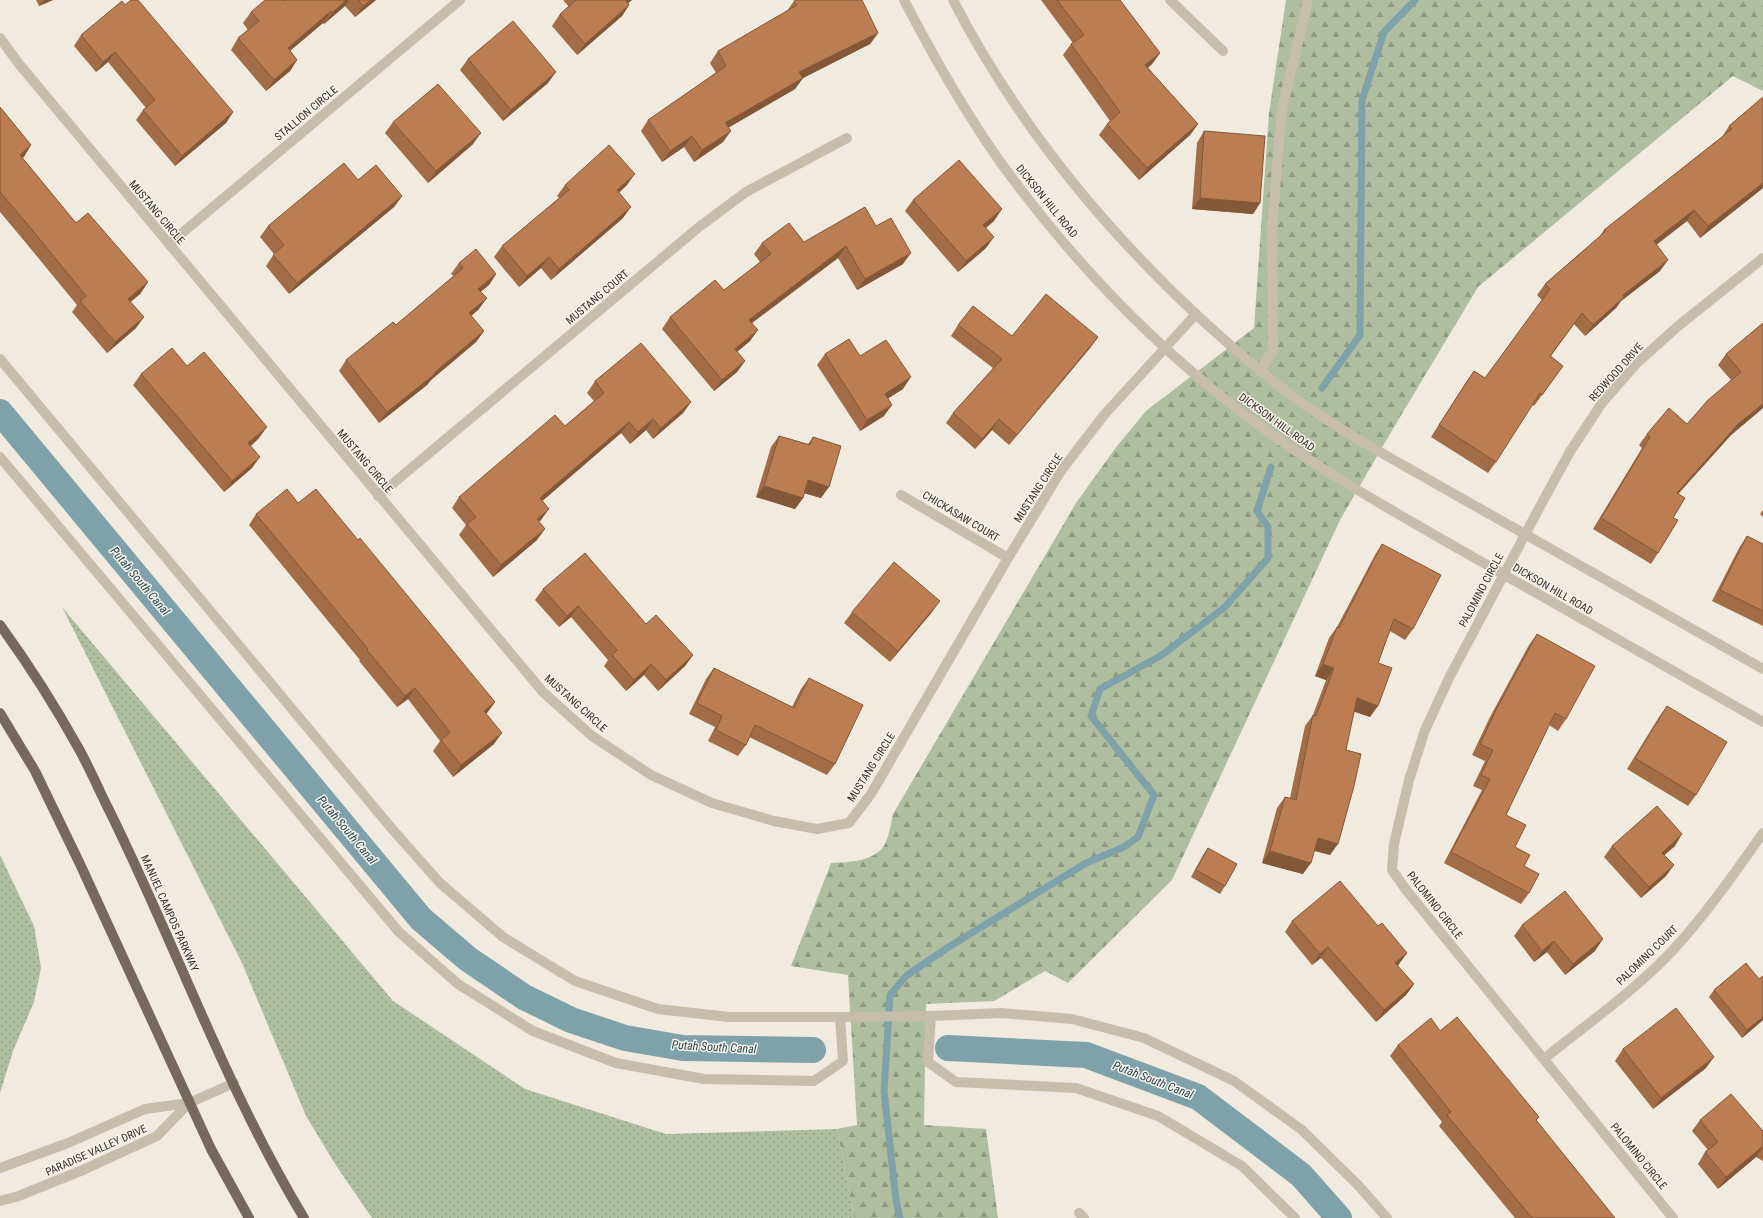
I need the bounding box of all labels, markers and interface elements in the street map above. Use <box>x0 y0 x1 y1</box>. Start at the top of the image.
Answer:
street label: STALLION CIRCLE <box>272 83 341 144</box>
street label: DICKSON HILL ROAD <box>1013 162 1080 241</box>
street label: MUSTANG CIRCLE <box>126 178 187 247</box>
street label: MUSTANG COURT <box>563 267 632 327</box>
street label: REDWOOD DRIVE <box>1587 340 1646 404</box>
street label: DICKSON HILL ROAD <box>1236 391 1317 454</box>
street label: MUSTANG CIRCLE <box>334 427 395 496</box>
street label: MUSTANG CIRCLE <box>1011 451 1066 525</box>
street label: CHICKASAW COURT <box>920 488 1002 545</box>
water label: Putah South Canal <box>107 544 173 618</box>
street label: PALOMINO CIRCLE <box>1456 551 1507 629</box>
street label: DICKSON HILL ROAD <box>1510 561 1595 618</box>
street label: MUSTANG CIRCLE <box>542 672 610 735</box>
street label: MUSTANG CIRCLE <box>845 730 898 804</box>
water label: Putah South Canal <box>314 793 380 867</box>
street label: MANUEL CAMPOS PARKWAY <box>138 853 201 974</box>
street label: PALOMINO CIRCLE <box>1404 869 1465 942</box>
street label: PALOMINO COURT <box>1614 923 1681 988</box>
water label: Putah South Canal <box>671 1038 757 1056</box>
water label: Putah South Canal <box>1111 1058 1195 1102</box>
street label: PALOMINO CIRCLE <box>1608 1120 1670 1193</box>
street label: PARADISE VALLEY DRIVE <box>44 1122 149 1179</box>

